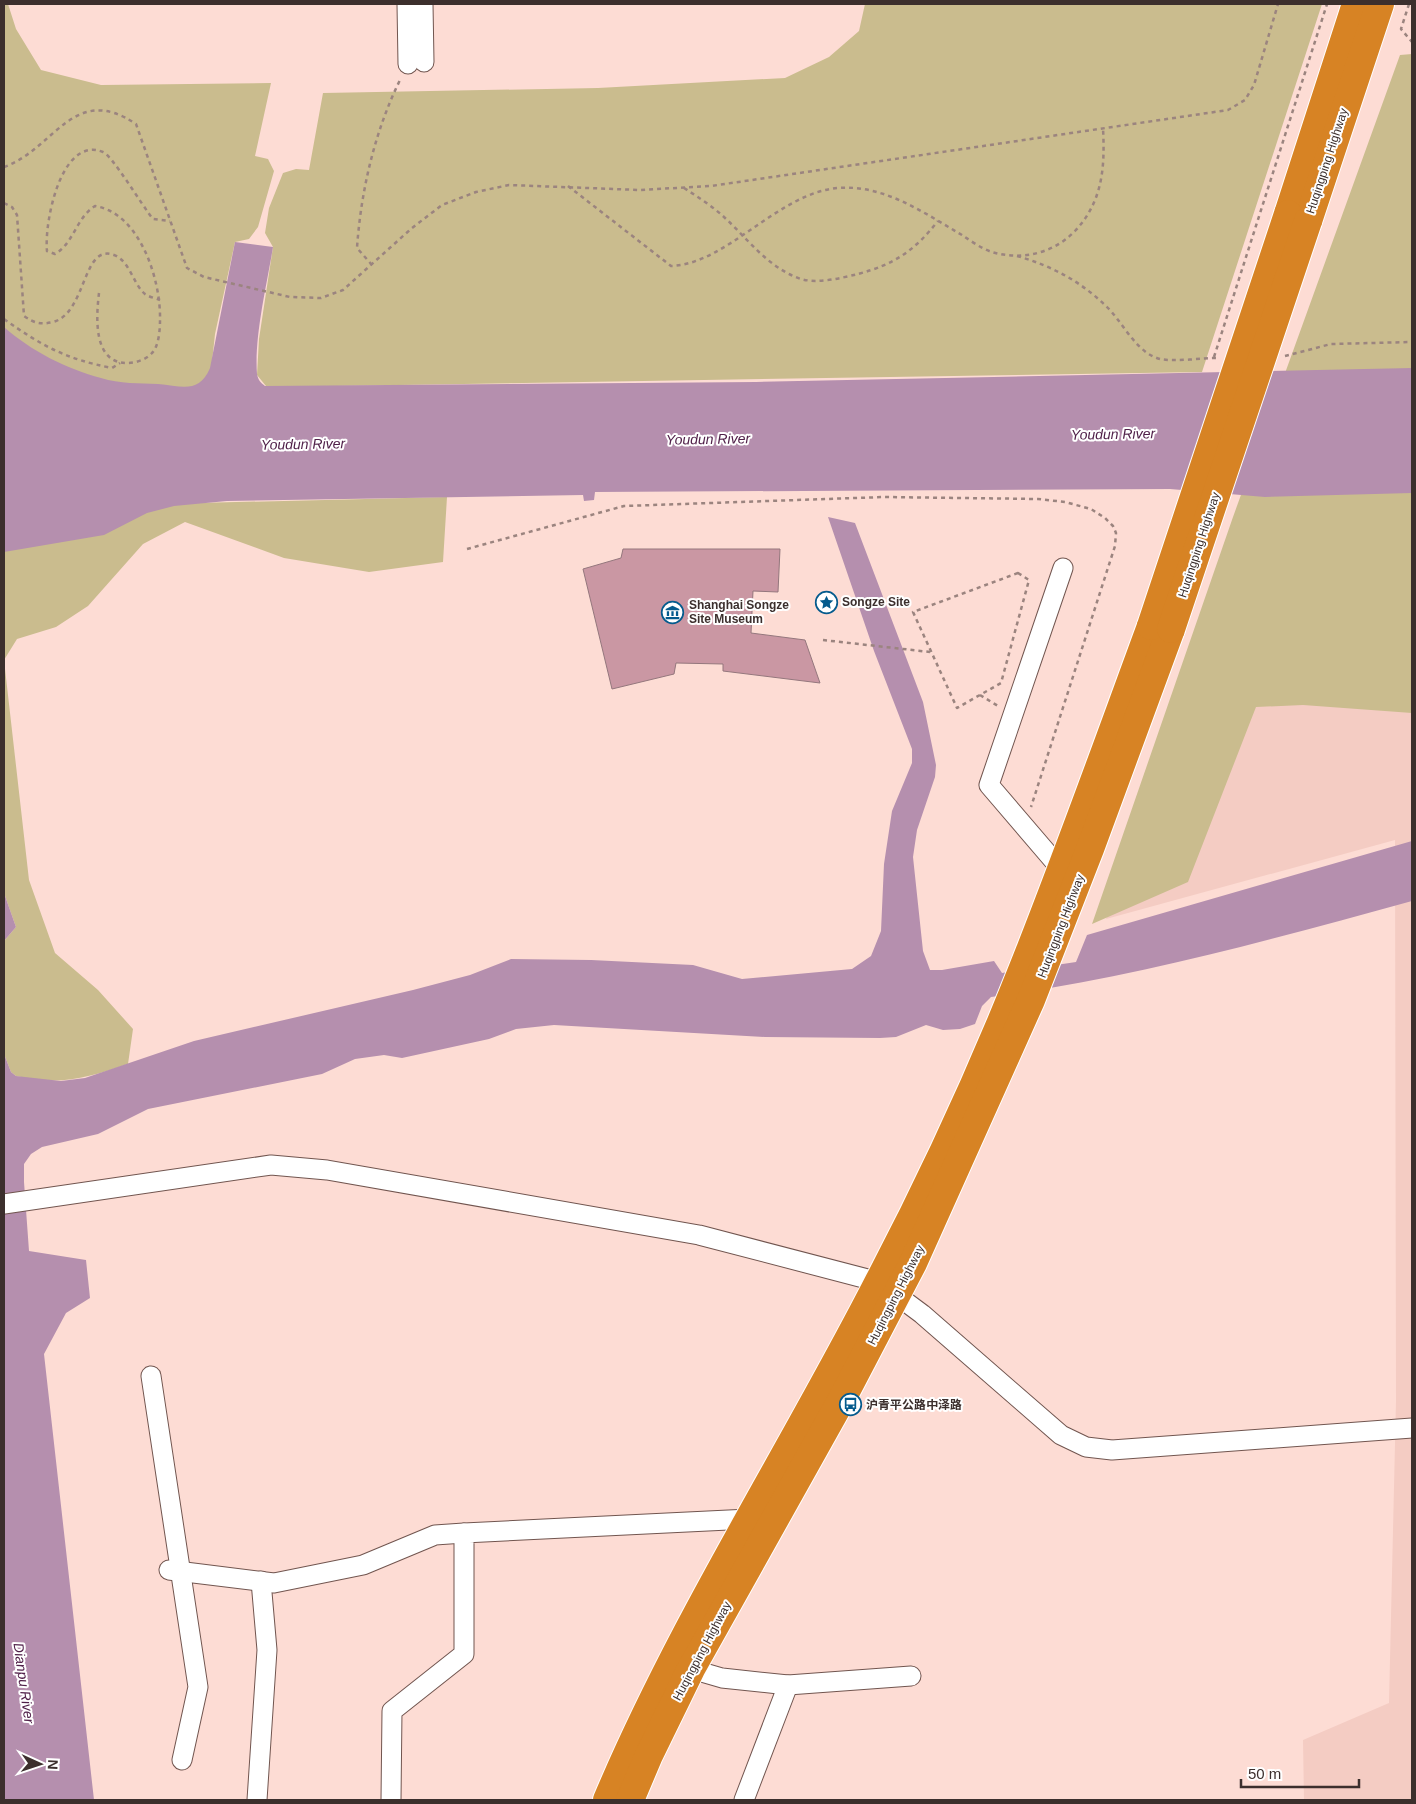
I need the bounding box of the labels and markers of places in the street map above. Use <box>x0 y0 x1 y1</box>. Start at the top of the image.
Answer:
place icon: Songze Site <box>814 590 838 614</box>
place label: Songze Site <box>842 595 910 609</box>
place label: Shanghai Songze Site Museum <box>689 598 789 626</box>
museum icon: Shanghai Songze Site Museum <box>661 600 685 624</box>
bus stop icon: 沪青平公路中泽路 <box>838 1393 862 1417</box>
place label: 沪青平公路中泽路 <box>866 1398 962 1412</box>

